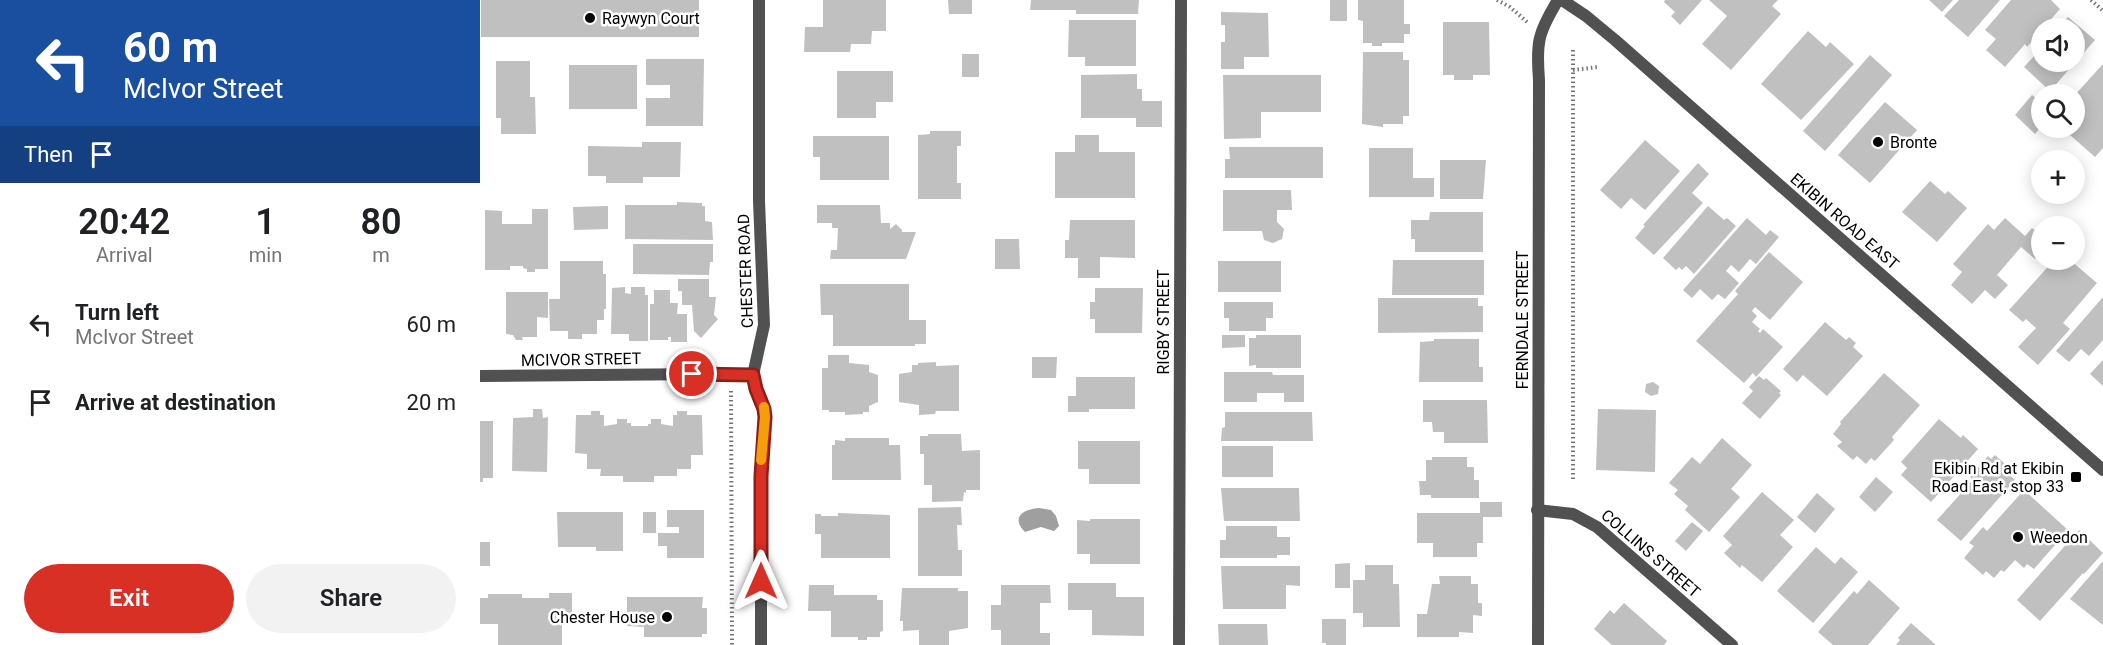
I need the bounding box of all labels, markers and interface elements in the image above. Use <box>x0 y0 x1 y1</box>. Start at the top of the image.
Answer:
place label: Raywyn Court <box>602 9 700 28</box>
marker: Raywyn Court <box>583 11 597 25</box>
map controls <box>2031 18 2085 270</box>
button: sound <box>2031 18 2085 72</box>
text: 60 m <box>123 23 218 72</box>
icon: left <box>24 24 102 102</box>
text: McIvor Street <box>123 73 283 105</box>
button: search <box>2031 84 2085 138</box>
place label: Bronte <box>1890 133 1937 152</box>
marker: Bronte <box>1871 135 1885 149</box>
icon: arrive <box>85 138 118 171</box>
text: Then <box>24 142 73 167</box>
button: + <box>2031 150 2085 204</box>
street label: EKIBIN ROAD EAST <box>1787 169 1903 274</box>
text: 20:42 <box>78 201 170 243</box>
text: 1 <box>255 201 276 243</box>
text: 80 <box>361 201 402 243</box>
street label: CHESTER ROAD <box>734 213 757 329</box>
button: − <box>2031 216 2085 270</box>
text: Arrival <box>96 243 153 267</box>
text: min <box>249 243 282 267</box>
text: m <box>372 243 390 267</box>
street label: FERNDALE STREET <box>1513 250 1532 389</box>
street label: RIGBY STREET <box>1154 269 1173 375</box>
text: Turn left <box>75 300 159 325</box>
icon: left <box>24 308 57 341</box>
text: 60 m <box>407 312 456 337</box>
text: McIvor Street <box>75 325 194 349</box>
pin <box>666 348 717 399</box>
street label: MCIVOR STREET <box>521 349 642 370</box>
icon: arrive <box>675 357 708 390</box>
icon: arrive <box>24 386 57 419</box>
text: Arrive at destination <box>75 390 276 415</box>
text: 20 m <box>407 390 456 415</box>
place label: Ekibin Rd at Ekibin Road East, stop 33 <box>1932 459 2064 496</box>
marker: Ekibin Rd at Ekibin Road East, stop 33 <box>2069 470 2083 484</box>
street label: COLLINS STREET <box>1597 505 1704 602</box>
place label: Weedon <box>2030 528 2088 547</box>
marker: Weedon <box>2011 530 2025 544</box>
position arrow <box>729 549 793 613</box>
button: Exit <box>24 564 234 633</box>
button: Share <box>246 564 456 633</box>
place label: Chester House <box>550 608 655 627</box>
marker: Chester House <box>660 610 674 624</box>

